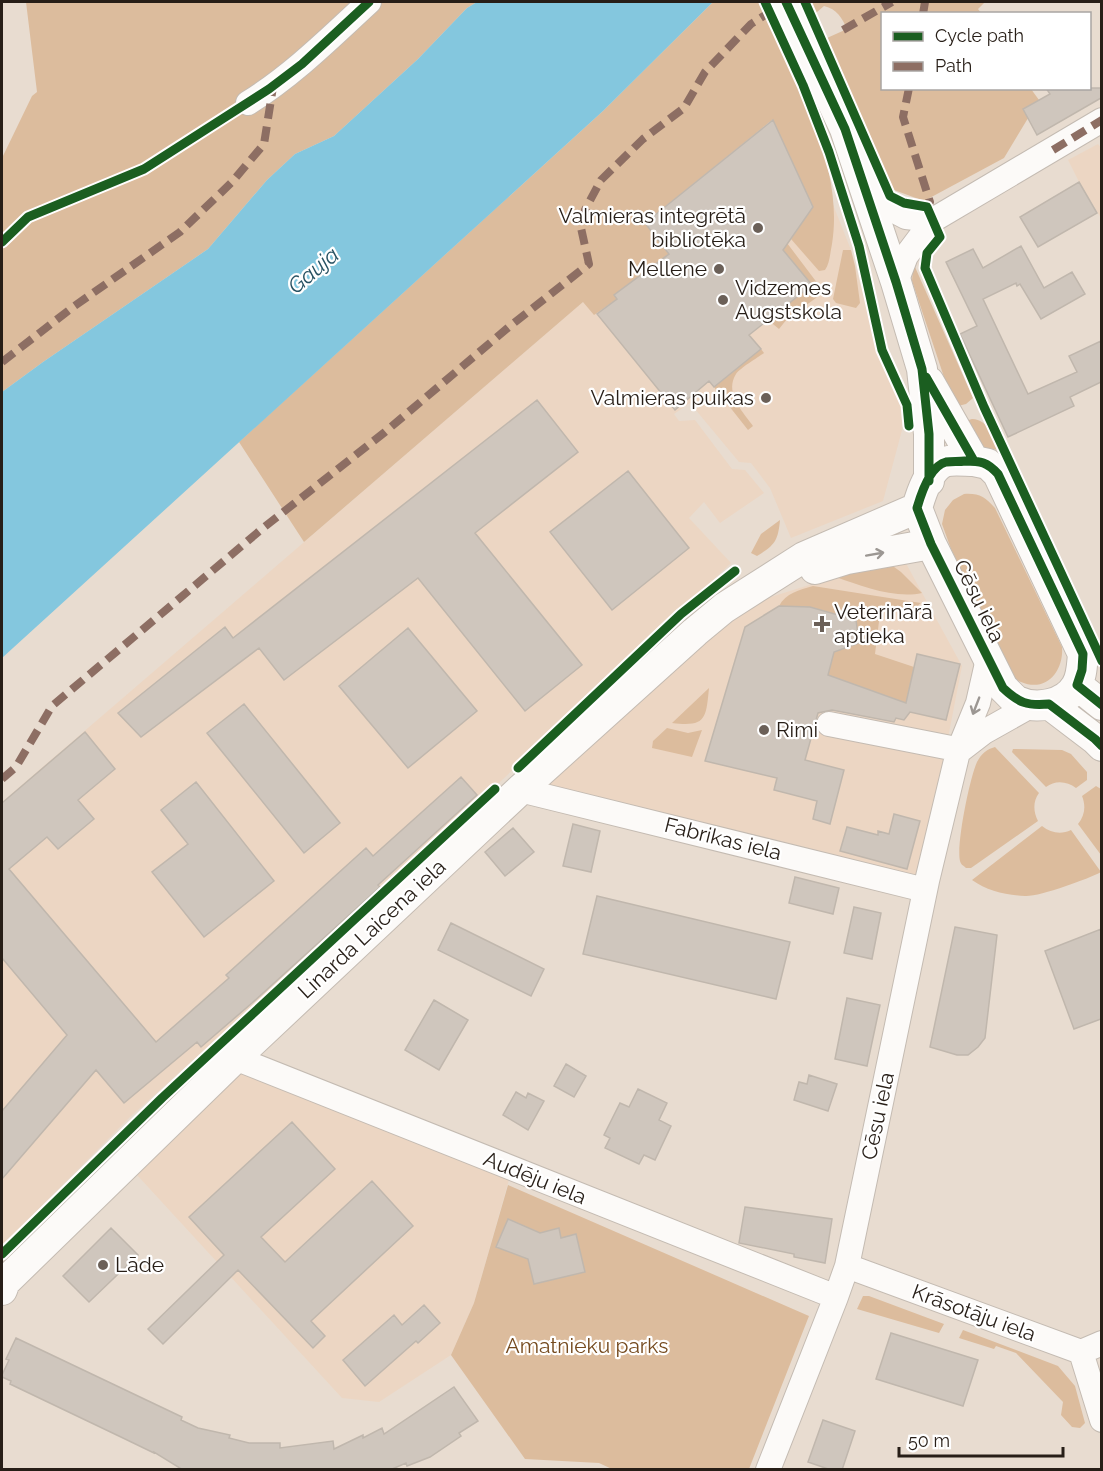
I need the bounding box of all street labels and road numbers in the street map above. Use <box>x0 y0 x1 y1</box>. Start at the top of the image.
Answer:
street label: Cēsu iela <box>949 555 1010 646</box>
street label: Fabrikas iela <box>662 812 784 865</box>
street label: Linarda Laicena iela <box>293 854 451 1003</box>
street label: Cēsu iela <box>856 1070 899 1162</box>
street label: Audēju iela <box>480 1146 590 1209</box>
street label: Krāsotāju iela <box>909 1279 1039 1346</box>

